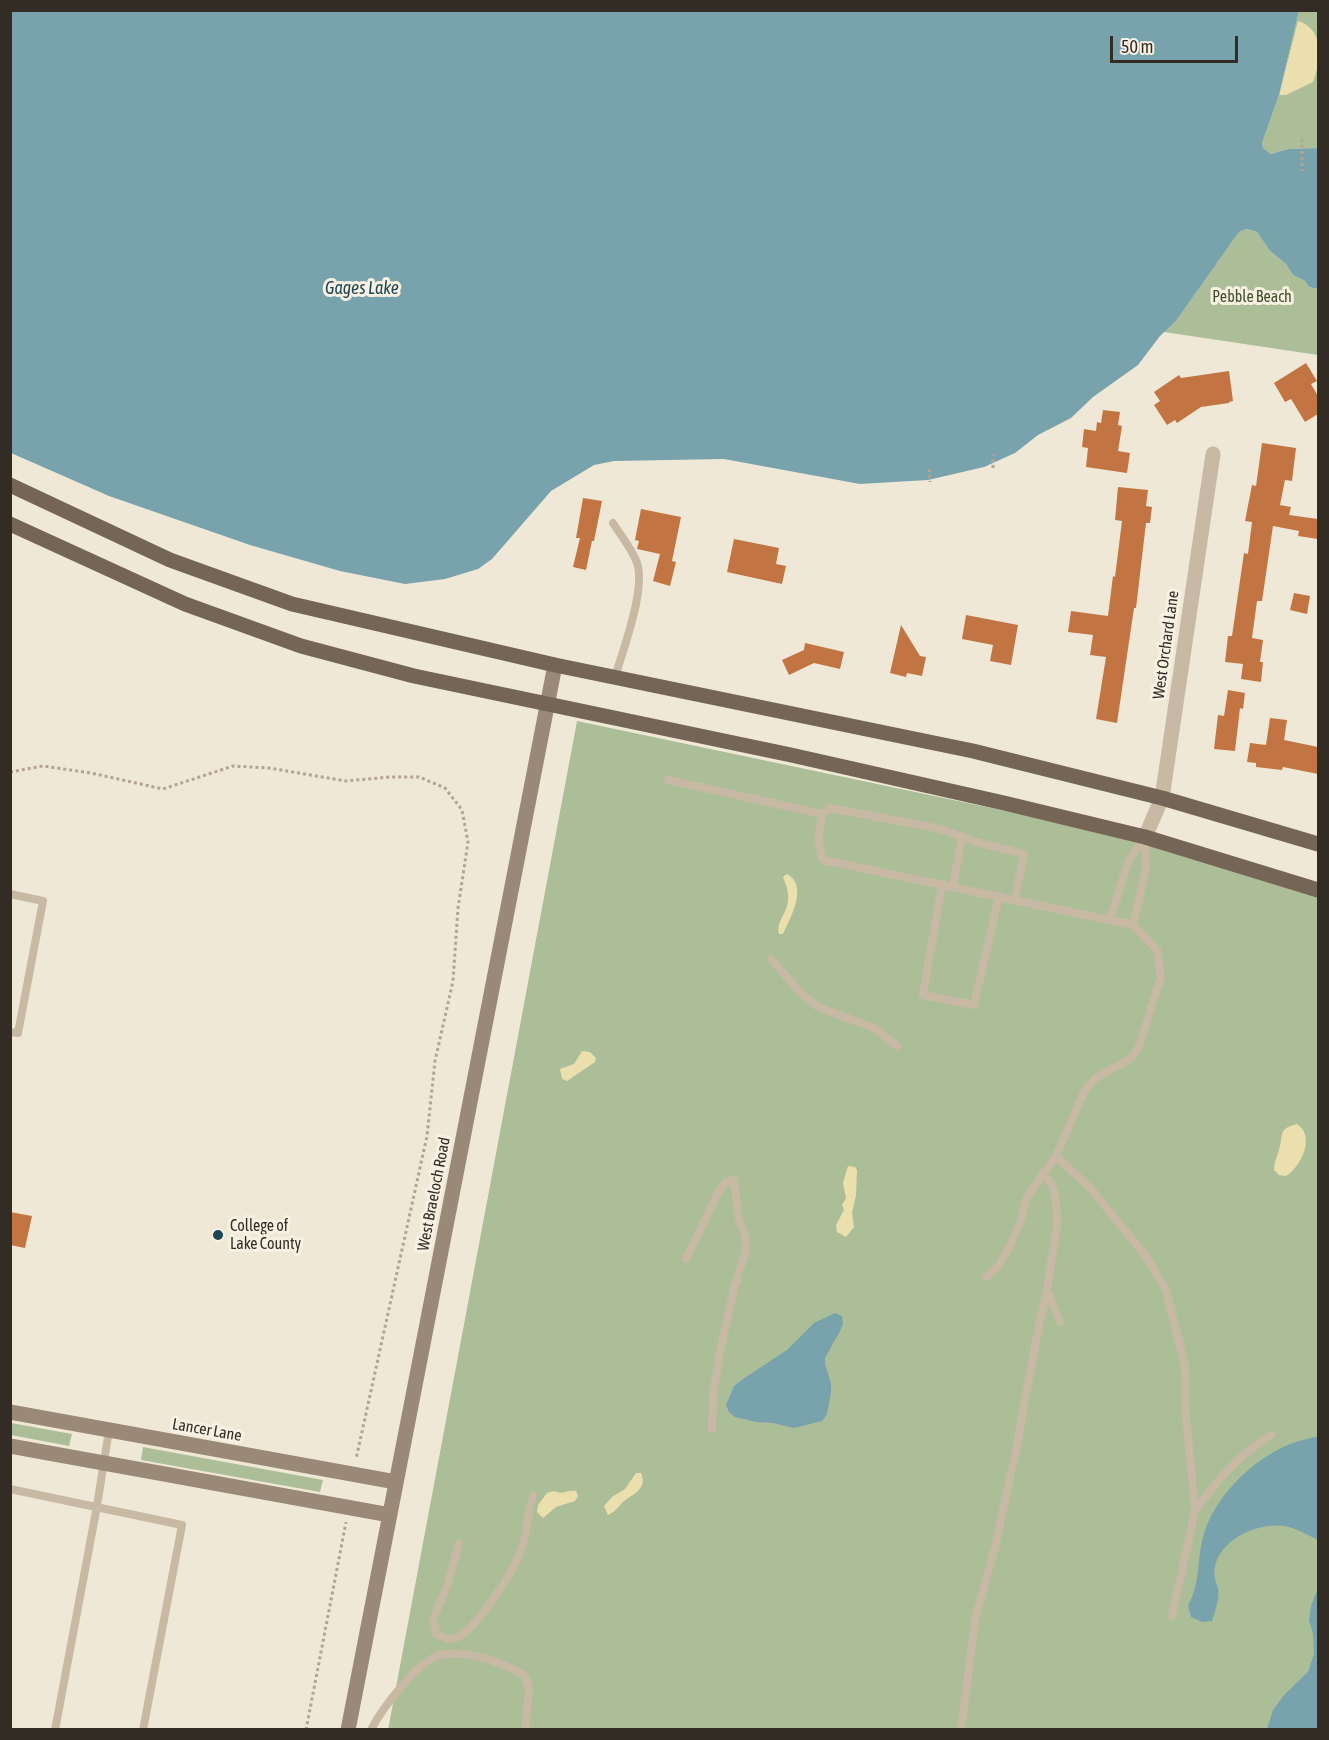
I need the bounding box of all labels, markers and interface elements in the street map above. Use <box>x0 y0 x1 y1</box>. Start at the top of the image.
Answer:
scale bar <box>1113 24 1240 62</box>
text: 50 m <box>1121 36 1153 57</box>
water label: Gages Lake <box>325 277 399 299</box>
park label: Pebble Beach <box>1212 287 1292 307</box>
street label: West Orchard Lane <box>1149 590 1183 700</box>
street label: West Braeloch Road <box>414 1135 454 1253</box>
place label: College of Lake County <box>230 1216 301 1254</box>
marker: College of Lake County <box>211 1228 225 1242</box>
street label: Lancer Lane <box>171 1414 243 1446</box>

